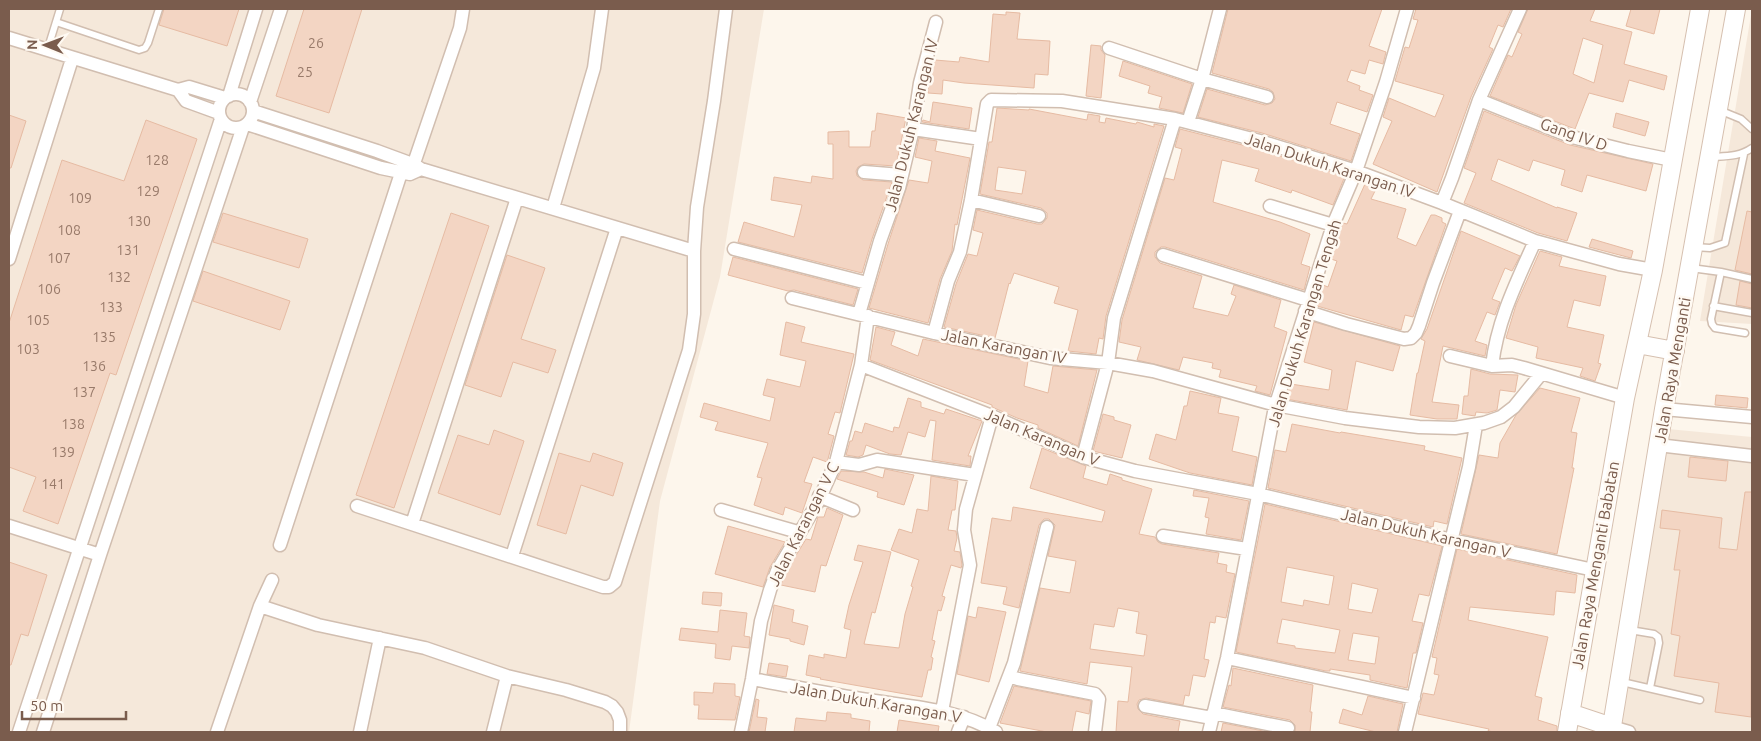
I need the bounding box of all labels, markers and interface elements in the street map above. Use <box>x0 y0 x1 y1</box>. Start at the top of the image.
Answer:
north arrow <box>20 20 70 70</box>
house number: 26 <box>308 35 324 51</box>
street label: Jalan Dukuh Karangan IV <box>881 37 941 213</box>
text: N <box>24 39 40 50</box>
house number: 25 <box>297 64 313 80</box>
street label: Gang IV D <box>1538 114 1610 154</box>
street label: Jalan Dukuh Karangan IV <box>1243 129 1417 201</box>
house number: 128 <box>145 152 169 168</box>
house number: 129 <box>136 183 160 199</box>
house number: 109 <box>68 190 92 206</box>
house number: 130 <box>127 213 151 229</box>
street label: Jalan Dukuh Karangan Tengah <box>1264 217 1344 429</box>
house number: 108 <box>57 222 81 238</box>
house number: 131 <box>116 242 140 258</box>
house number: 107 <box>47 250 71 266</box>
house number: 132 <box>107 269 131 285</box>
house number: 106 <box>37 281 61 297</box>
street label: Jalan Raya Menganti <box>1650 296 1694 444</box>
house number: 133 <box>99 299 123 315</box>
house number: 105 <box>26 312 50 328</box>
street label: Jalan Karangan IV <box>940 325 1068 367</box>
house number: 135 <box>92 329 116 345</box>
house number: 103 <box>16 341 40 357</box>
house number: 136 <box>82 358 106 374</box>
house number: 137 <box>72 384 96 400</box>
street label: Jalan Karangan V <box>982 405 1102 469</box>
house number: 138 <box>61 416 85 432</box>
house number: 139 <box>51 444 75 460</box>
street label: Jalan Karangan V C <box>764 459 842 589</box>
street label: Jalan Raya Menganti Babatan <box>1568 460 1622 670</box>
house number: 141 <box>41 476 65 492</box>
street label: Jalan Dukuh Karangan V <box>1339 505 1513 561</box>
street label: Jalan Dukuh Karangan V <box>789 678 963 726</box>
scale bar <box>22 688 126 720</box>
text: 50 m <box>30 697 63 714</box>

